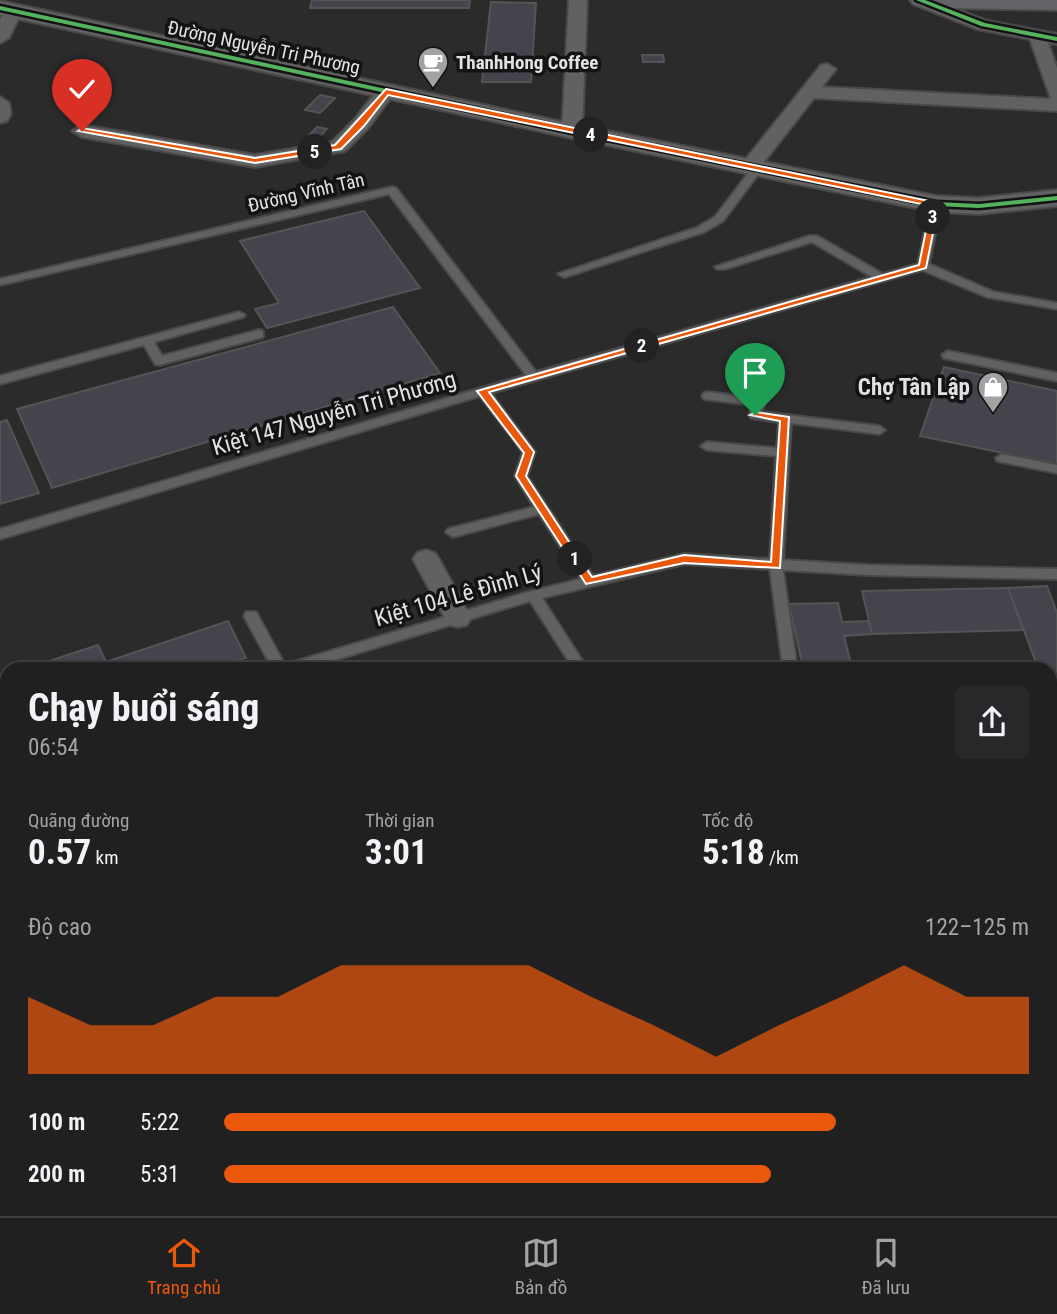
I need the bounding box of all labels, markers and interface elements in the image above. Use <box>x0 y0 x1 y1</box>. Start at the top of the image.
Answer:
street label: Đường Nguyễn Tri Phương <box>166 16 362 79</box>
cafe icon: ThanhHong Coffee <box>416 45 450 89</box>
place label: ThanhHong Coffee <box>456 51 598 74</box>
pin <box>52 59 112 131</box>
icon: check <box>63 70 101 108</box>
pin: 4 <box>574 118 608 152</box>
text: 4 <box>586 123 595 146</box>
pin: 5 <box>298 134 332 170</box>
text: 5 <box>310 140 319 163</box>
street label: Đường Vĩnh Tân <box>246 168 367 217</box>
pin: 3 <box>916 200 950 234</box>
text: 3 <box>928 205 937 228</box>
pin: 2 <box>624 328 660 364</box>
text: 2 <box>637 334 646 357</box>
pin <box>725 343 785 415</box>
icon: arrive <box>736 354 774 392</box>
street label: Kiệt 147 Nguyễn Tri Phương <box>209 366 459 461</box>
shop icon: Chợ Tân Lập <box>976 370 1010 414</box>
place label: Chợ Tân Lập <box>858 374 970 401</box>
pin: 1 <box>558 542 592 576</box>
text: 1 <box>570 547 579 570</box>
street label: Kiệt 104 Lê Đình Lý <box>372 559 545 632</box>
button: share <box>955 685 1029 759</box>
text: Chạy buổi sáng <box>28 686 259 730</box>
text: 06:54 <box>28 734 79 761</box>
text: Quãng đường <box>28 809 129 832</box>
text: Thời gian <box>365 809 434 832</box>
text: Tốc độ <box>702 809 753 832</box>
text: 0.57 <box>28 832 91 873</box>
text: 3:01 <box>365 832 428 873</box>
text: 5:18 <box>702 832 765 873</box>
text: km <box>91 846 118 869</box>
text: /km <box>765 846 799 869</box>
text: Độ cao <box>28 914 91 941</box>
text: 122–125 m <box>925 914 1029 941</box>
text: 100 m <box>28 1109 85 1136</box>
text: 5:22 <box>140 1109 179 1136</box>
text: 200 m <box>28 1161 85 1188</box>
text: 5:31 <box>140 1161 179 1188</box>
tab: Trang chủ <box>147 1234 221 1299</box>
tab: Bản đồ <box>515 1234 567 1299</box>
tab: Đã lưu <box>861 1234 910 1299</box>

